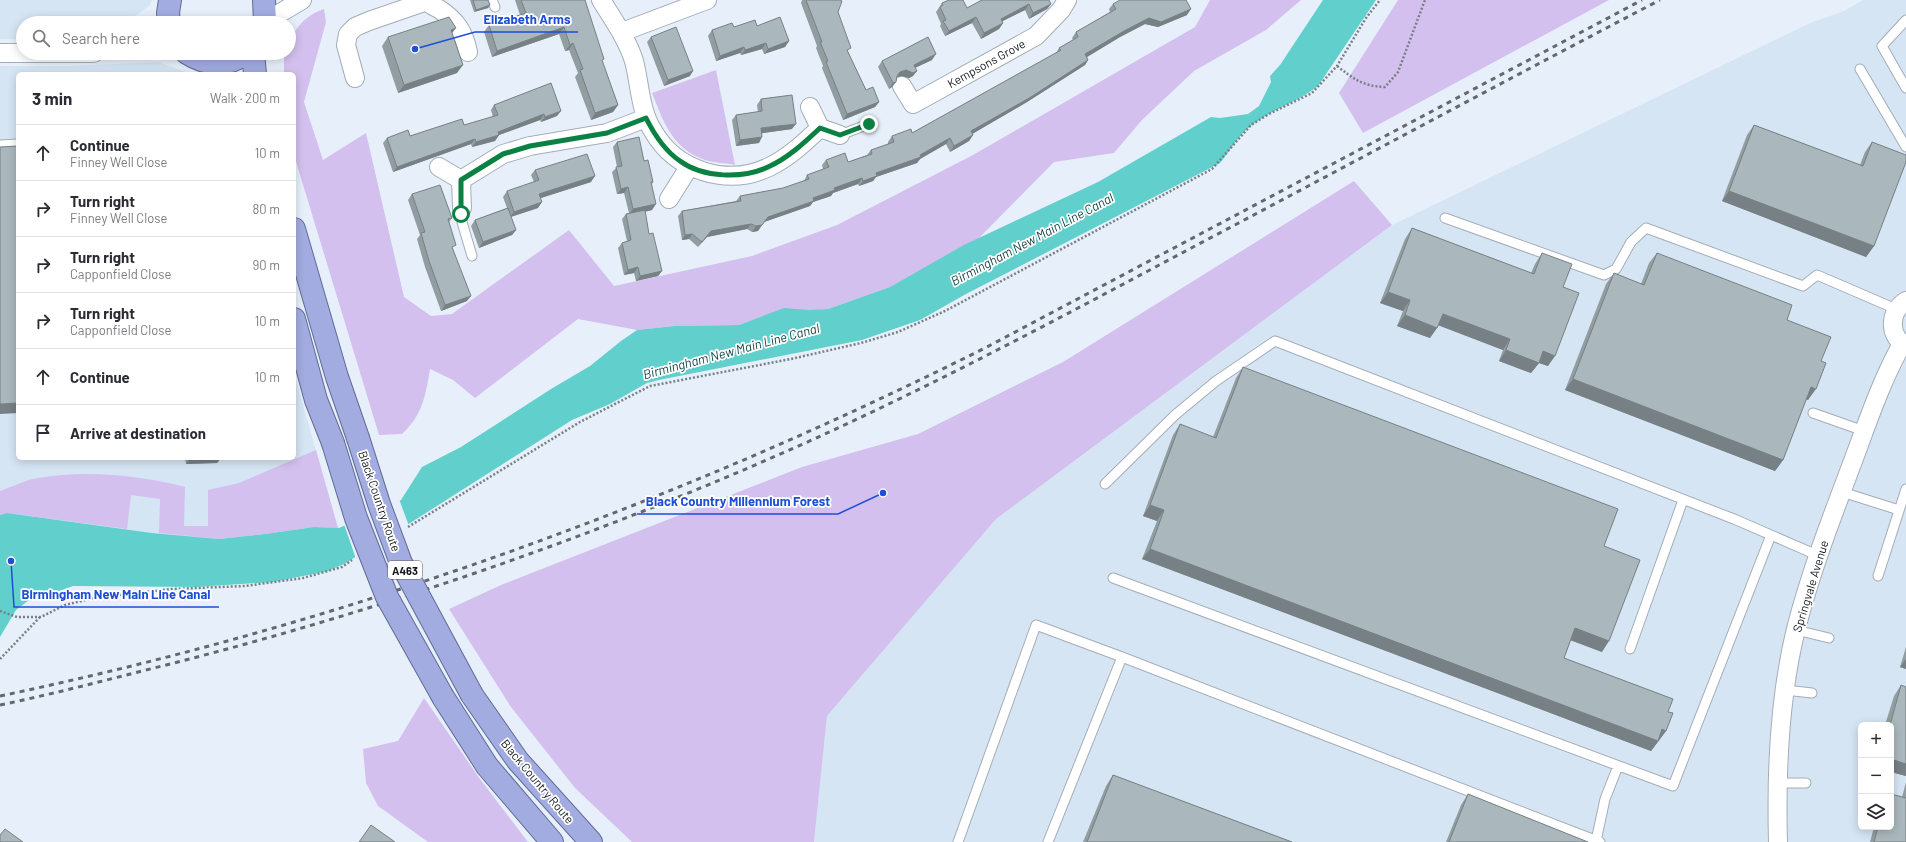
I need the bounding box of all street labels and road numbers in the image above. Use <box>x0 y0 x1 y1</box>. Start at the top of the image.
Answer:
street label: Kempsons Grove <box>945 36 1027 90</box>
street label: Black Country Route <box>356 449 404 553</box>
street label: Springvale Avenue <box>1789 538 1831 634</box>
road number: A463 <box>388 561 422 579</box>
street label: Black Country Route <box>499 736 577 826</box>

